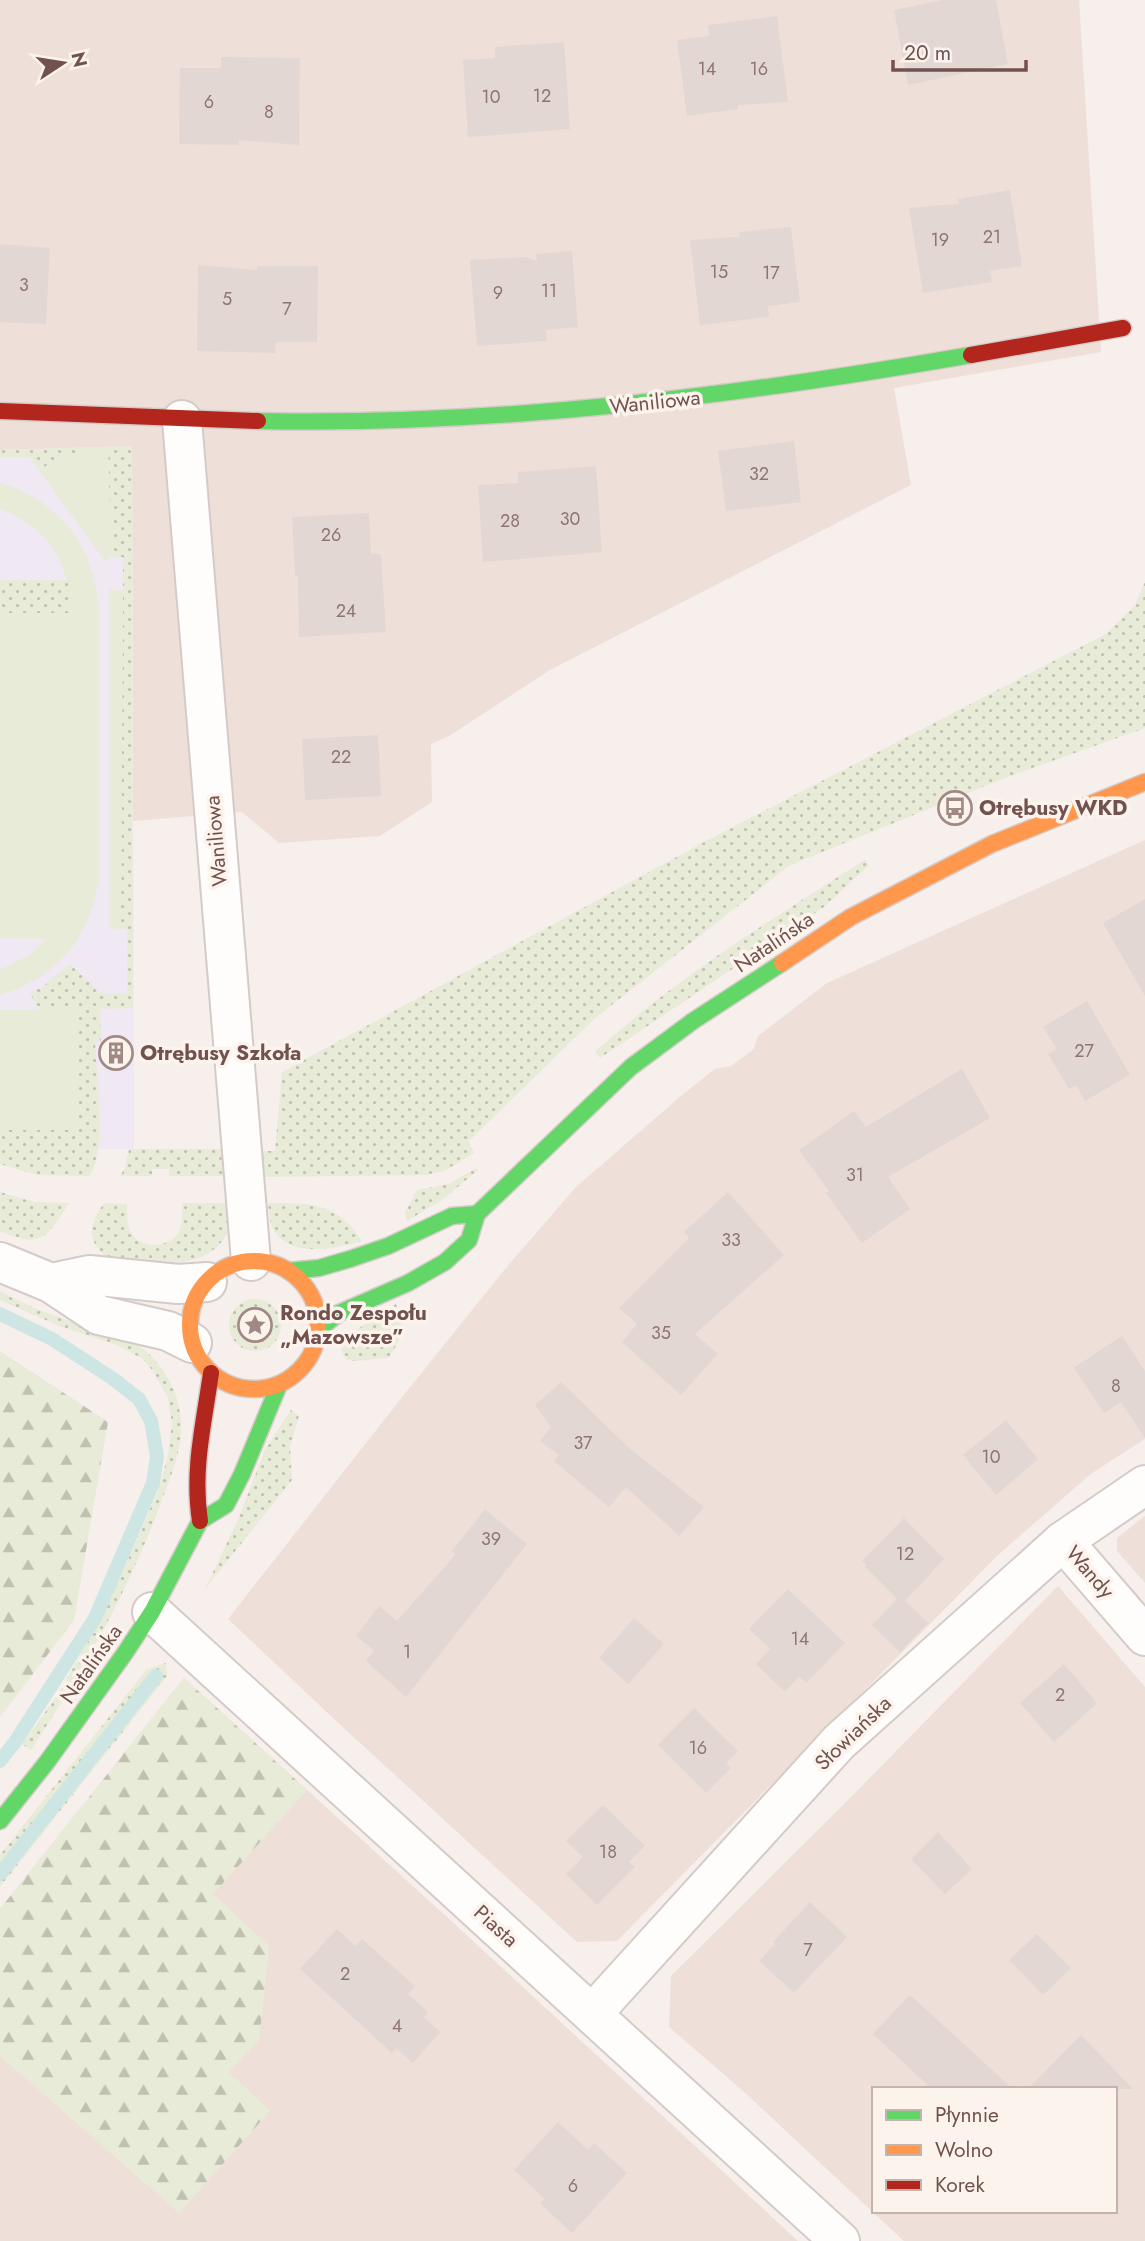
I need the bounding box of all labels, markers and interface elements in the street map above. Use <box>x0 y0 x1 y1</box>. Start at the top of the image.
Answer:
north arrow <box>28 28 98 98</box>
scale bar <box>893 28 1026 72</box>
text: 20 m <box>904 38 951 68</box>
text: N <box>64 49 94 70</box>
house number: 14 <box>698 56 716 82</box>
house number: 16 <box>750 56 768 82</box>
house number: 12 <box>533 83 551 109</box>
house number: 10 <box>482 84 501 110</box>
house number: 6 <box>204 89 214 115</box>
house number: 8 <box>264 99 274 125</box>
house number: 21 <box>983 224 1001 250</box>
house number: 19 <box>931 227 949 253</box>
house number: 15 <box>710 259 728 285</box>
house number: 17 <box>762 260 780 286</box>
house number: 3 <box>19 272 29 298</box>
house number: 11 <box>541 278 557 304</box>
house number: 9 <box>493 280 503 306</box>
house number: 5 <box>222 286 232 312</box>
house number: 7 <box>282 296 292 322</box>
street label: Waniliowa <box>608 382 702 422</box>
house number: 32 <box>749 461 769 487</box>
house number: 30 <box>560 506 581 532</box>
house number: 28 <box>500 508 520 534</box>
house number: 26 <box>321 522 341 548</box>
house number: 24 <box>336 598 356 624</box>
house number: 22 <box>331 744 351 770</box>
bus stop icon: Otrębusy WKD <box>936 789 974 827</box>
place label: Otrębusy WKD <box>979 793 1127 823</box>
street label: Waniliowa <box>197 794 235 888</box>
street label: Natalińska <box>728 904 820 980</box>
building icon: Otrębusy Szkoła <box>97 1034 135 1072</box>
place label: Otrębusy Szkoła <box>140 1038 301 1068</box>
house number: 27 <box>1074 1038 1094 1064</box>
house number: 31 <box>846 1162 864 1188</box>
house number: 33 <box>721 1227 741 1253</box>
place label: Rondo Zespołu „Mazowsze” <box>280 1298 427 1352</box>
place icon: Rondo Zespołu „Mazowsze” <box>236 1306 274 1344</box>
house number: 35 <box>651 1320 671 1346</box>
house number: 8 <box>1111 1373 1121 1399</box>
house number: 37 <box>573 1430 593 1456</box>
house number: 10 <box>982 1444 1001 1470</box>
house number: 39 <box>481 1526 501 1552</box>
street label: Wandy <box>1059 1539 1122 1605</box>
house number: 12 <box>896 1541 914 1567</box>
street label: Natalińska <box>53 1618 129 1710</box>
house number: 14 <box>791 1626 809 1652</box>
house number: 1 <box>403 1639 411 1665</box>
house number: 2 <box>1055 1682 1065 1708</box>
street label: Słowiańska <box>808 1689 898 1777</box>
house number: 16 <box>689 1735 707 1761</box>
house number: 18 <box>599 1839 617 1865</box>
street label: Piasta <box>467 1898 525 1954</box>
house number: 7 <box>803 1937 813 1963</box>
house number: 2 <box>340 1961 350 1987</box>
house number: 4 <box>392 2013 402 2039</box>
legend <box>872 2087 1117 2213</box>
text: Płynnie <box>935 2100 999 2130</box>
text: Wolno <box>935 2135 993 2165</box>
text: Korek <box>935 2170 985 2200</box>
house number: 6 <box>568 2173 578 2199</box>

